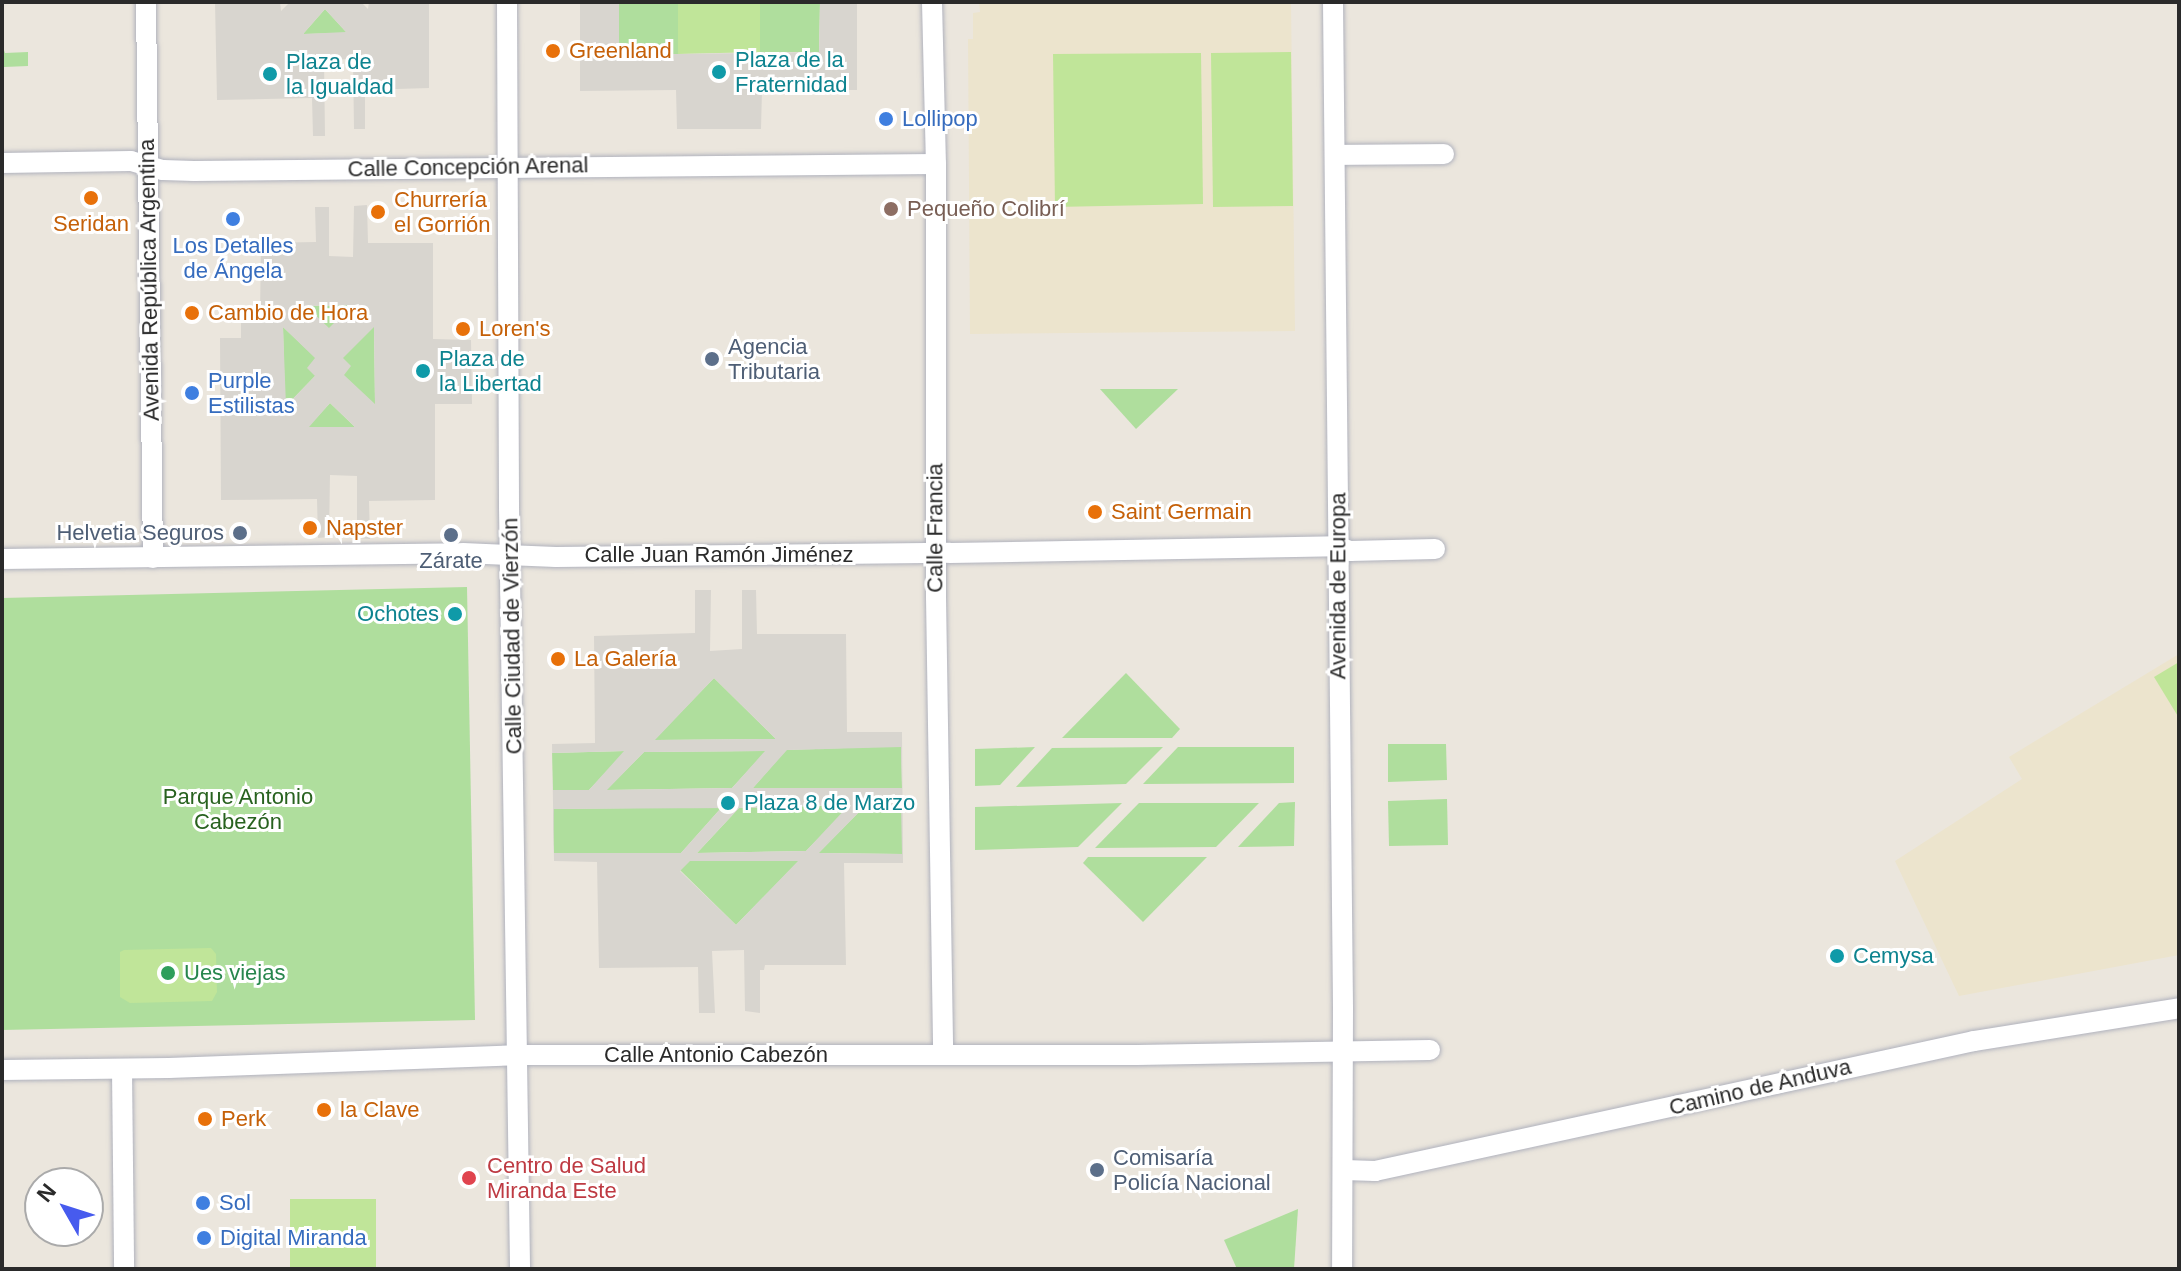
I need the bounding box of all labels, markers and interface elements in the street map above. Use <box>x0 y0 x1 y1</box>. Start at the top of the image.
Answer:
place label: Greenland <box>569 38 672 64</box>
marker: Greenland <box>544 42 562 60</box>
place label: Plaza de la Fraternidad <box>735 46 848 98</box>
place label: Plaza de la Igualdad <box>286 48 394 100</box>
marker: Plaza de la Fraternidad <box>710 63 728 81</box>
marker: Plaza de la Igualdad <box>261 65 279 83</box>
place label: Lollipop <box>902 106 978 132</box>
marker: Lollipop <box>877 110 895 128</box>
street label: Avenida República Argentina <box>133 138 165 422</box>
street label: Calle Concepción Arenal <box>347 152 589 182</box>
place label: Churrería el Gorrión <box>394 186 491 238</box>
marker: Seridan <box>82 189 100 207</box>
place label: Pequeño Colibrí <box>907 196 1065 222</box>
marker: Pequeño Colibrí <box>882 200 900 218</box>
marker: Churrería el Gorrión <box>369 203 387 221</box>
marker: Los Detalles de Ángela <box>224 210 242 228</box>
place label: Seridan <box>53 211 129 237</box>
place label: Los Detalles de Ángela <box>172 232 294 284</box>
place label: Cambio de Hora <box>208 300 368 326</box>
marker: Cambio de Hora <box>183 304 201 322</box>
place label: Loren's <box>479 316 550 342</box>
marker: Loren's <box>454 320 472 338</box>
place label: Agencia Tributaria <box>728 333 820 384</box>
place label: Plaza de la Libertad <box>439 345 542 396</box>
marker: Agencia Tributaria <box>703 350 721 368</box>
marker: Plaza de la Libertad <box>414 362 432 380</box>
place label: Purple Estilistas <box>208 367 295 418</box>
marker: Purple Estilistas <box>183 384 201 402</box>
street label: Calle Francia <box>922 463 948 593</box>
street label: Avenida de Europa <box>1325 493 1351 679</box>
place label: Saint Germain <box>1111 499 1252 525</box>
marker: Saint Germain <box>1086 503 1104 521</box>
place label: Napster <box>326 515 403 541</box>
street label: Calle Ciudad de Vierzón <box>497 517 527 755</box>
marker: Napster <box>301 519 319 537</box>
place label: Helvetia Seguros <box>56 520 224 546</box>
marker: Helvetia Seguros <box>231 524 249 542</box>
marker: Zárate <box>442 526 460 544</box>
street label: Calle Juan Ramón Jiménez <box>584 542 854 568</box>
place label: Zárate <box>419 548 483 574</box>
place label: Ochotes <box>357 601 439 627</box>
marker: Ochotes <box>446 605 464 623</box>
place label: La Galería <box>574 646 677 672</box>
marker: La Galería <box>549 650 567 668</box>
park label: Parque Antonio Cabezón <box>162 783 314 834</box>
place label: Plaza 8 de Marzo <box>744 790 915 816</box>
marker: Plaza 8 de Marzo <box>719 794 737 812</box>
place label: Cemysa <box>1853 943 1934 969</box>
marker: Cemysa <box>1828 947 1846 965</box>
place label: Ues viejas <box>184 960 285 986</box>
marker: Ues viejas <box>159 964 177 982</box>
street label: Calle Antonio Cabezón <box>603 1042 829 1068</box>
street label: Camino de Anduva <box>1666 1053 1854 1121</box>
place label: la Clave <box>340 1097 419 1123</box>
marker: la Clave <box>315 1101 333 1119</box>
place label: Perk <box>221 1106 266 1132</box>
marker: Perk <box>196 1110 214 1128</box>
place label: Comisaría Policía Nacional <box>1113 1144 1271 1196</box>
place label: Centro de Salud Miranda Este <box>487 1152 646 1204</box>
marker: Comisaría Policía Nacional <box>1088 1161 1106 1179</box>
north arrow <box>24 1167 104 1247</box>
marker: Centro de Salud Miranda Este <box>458 1167 480 1189</box>
text: N <box>32 1179 61 1207</box>
place label: Sol <box>219 1190 251 1216</box>
marker: Sol <box>194 1194 212 1212</box>
place label: Digital Miranda <box>220 1225 367 1251</box>
marker: Digital Miranda <box>195 1229 213 1247</box>

